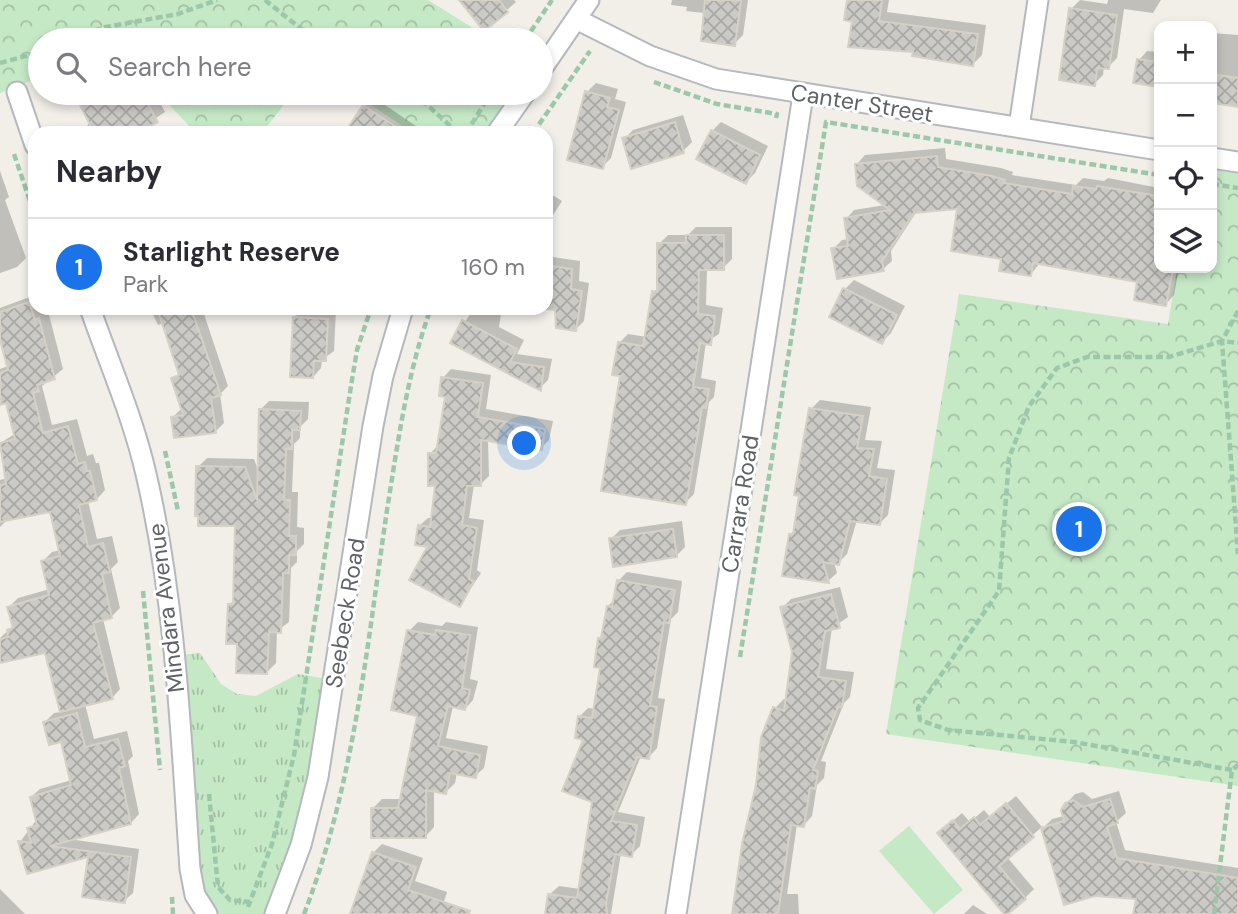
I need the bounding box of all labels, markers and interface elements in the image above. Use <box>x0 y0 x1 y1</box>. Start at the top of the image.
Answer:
map controls <box>1154 21 1217 273</box>
button: + <box>1154 21 1217 84</box>
search box <box>28 28 553 105</box>
icon: search <box>52 48 90 86</box>
text: Search here <box>108 50 251 84</box>
street label: Canter Street <box>789 77 935 129</box>
button: − <box>1154 84 1217 147</box>
button: locate <box>1154 147 1217 210</box>
text: Nearby <box>56 152 162 191</box>
button: layers <box>1154 210 1217 273</box>
text: Starlight Reserve <box>123 235 340 269</box>
text: 1 <box>75 252 83 282</box>
text: 160 m <box>461 252 525 282</box>
text: Park <box>123 269 168 299</box>
your location <box>507 426 541 460</box>
street label: Carrara Road <box>714 433 766 575</box>
pin: 1 <box>1056 503 1102 555</box>
street label: Mindara Avenue <box>141 522 191 694</box>
street label: Seebeck Road <box>318 536 372 690</box>

